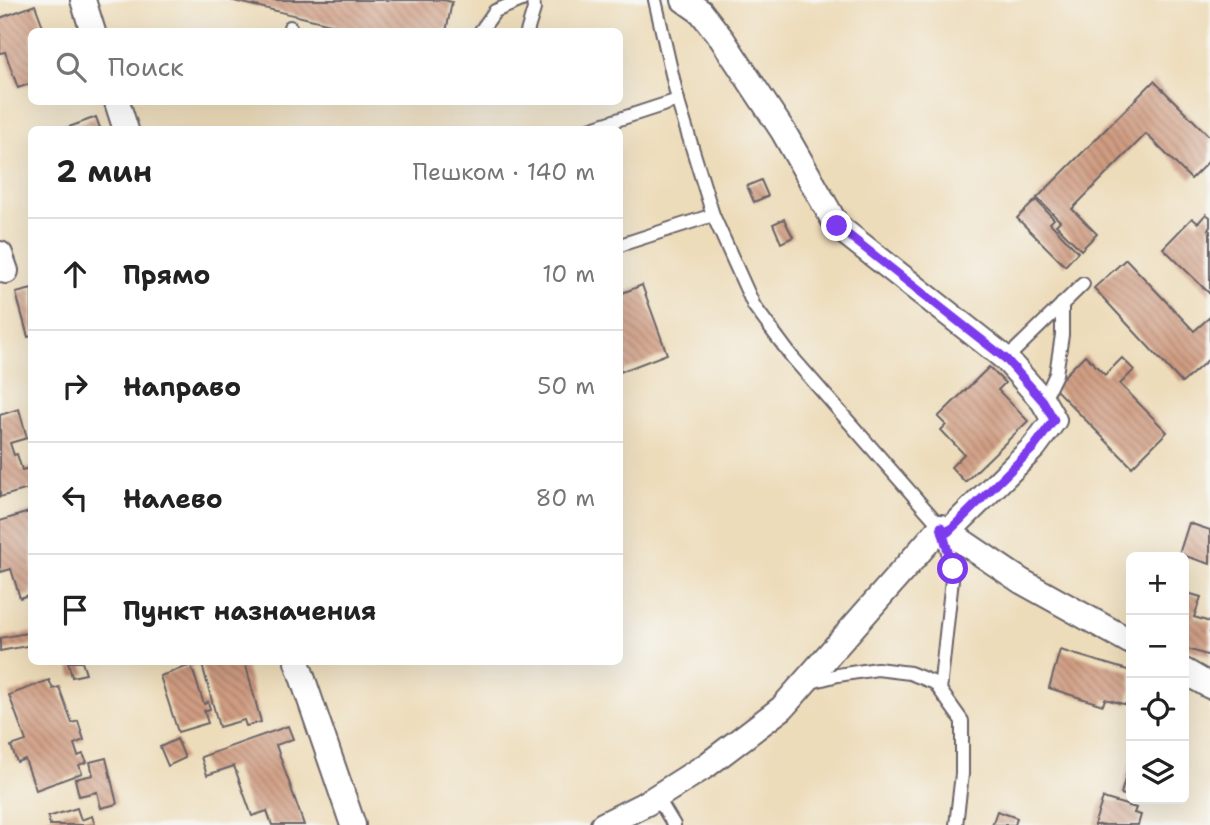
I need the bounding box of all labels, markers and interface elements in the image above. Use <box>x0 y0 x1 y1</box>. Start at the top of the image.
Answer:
search box <box>28 28 623 105</box>
icon: search <box>52 48 90 86</box>
text: Поиск <box>108 49 184 84</box>
text: 2 мин <box>56 151 152 192</box>
text: Пешком · 140 m <box>413 157 595 187</box>
route end <box>821 210 852 241</box>
icon: ahead <box>56 255 94 293</box>
text: Прямо <box>123 257 211 292</box>
text: 10 m <box>542 259 595 289</box>
icon: right <box>56 367 94 405</box>
text: Направо <box>123 369 241 404</box>
text: 50 m <box>537 371 595 401</box>
icon: left <box>56 479 94 517</box>
text: Налево <box>123 481 223 516</box>
text: 80 m <box>536 483 595 513</box>
map controls <box>1126 552 1189 804</box>
button: + <box>1126 552 1189 615</box>
route start <box>937 553 968 584</box>
icon: arrive <box>56 591 94 629</box>
text: Пункт назначения <box>123 593 376 628</box>
button: − <box>1126 615 1189 678</box>
button: locate <box>1126 678 1189 741</box>
button: layers <box>1126 741 1189 804</box>

